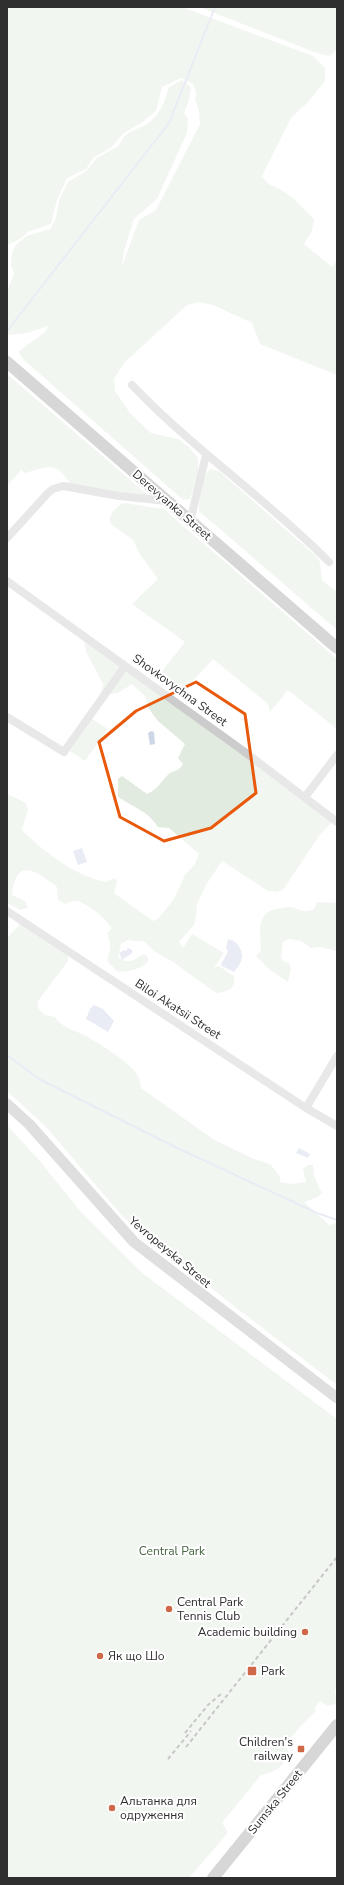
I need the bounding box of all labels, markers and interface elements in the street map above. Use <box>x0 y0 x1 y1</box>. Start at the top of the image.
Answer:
street label: Derevyanka Street <box>129 466 215 544</box>
street label: Shovkovychna Street <box>129 650 231 730</box>
street label: Biloi Akatsii Street <box>132 975 225 1043</box>
street label: Yevropeyska Street <box>125 1212 215 1292</box>
park label: Central Park <box>139 1543 206 1559</box>
place label: Central Park Tennis Club <box>177 1594 244 1624</box>
marker: Central Park Tennis Club <box>164 1604 174 1614</box>
place label: Academic building <box>198 1624 297 1640</box>
marker: Academic building <box>300 1627 310 1637</box>
place label: Як що Шо <box>108 1648 165 1664</box>
marker: Як що Шо <box>95 1651 105 1661</box>
place label: Park <box>261 1663 286 1679</box>
marker: Park <box>246 1665 258 1677</box>
place label: Children's railway <box>239 1734 294 1764</box>
marker: Children's railway <box>296 1744 306 1754</box>
street label: Sumska Street <box>244 1766 306 1837</box>
place label: Альтанка для одруження <box>120 1793 197 1823</box>
marker: Альтанка для одруження <box>107 1803 117 1813</box>

